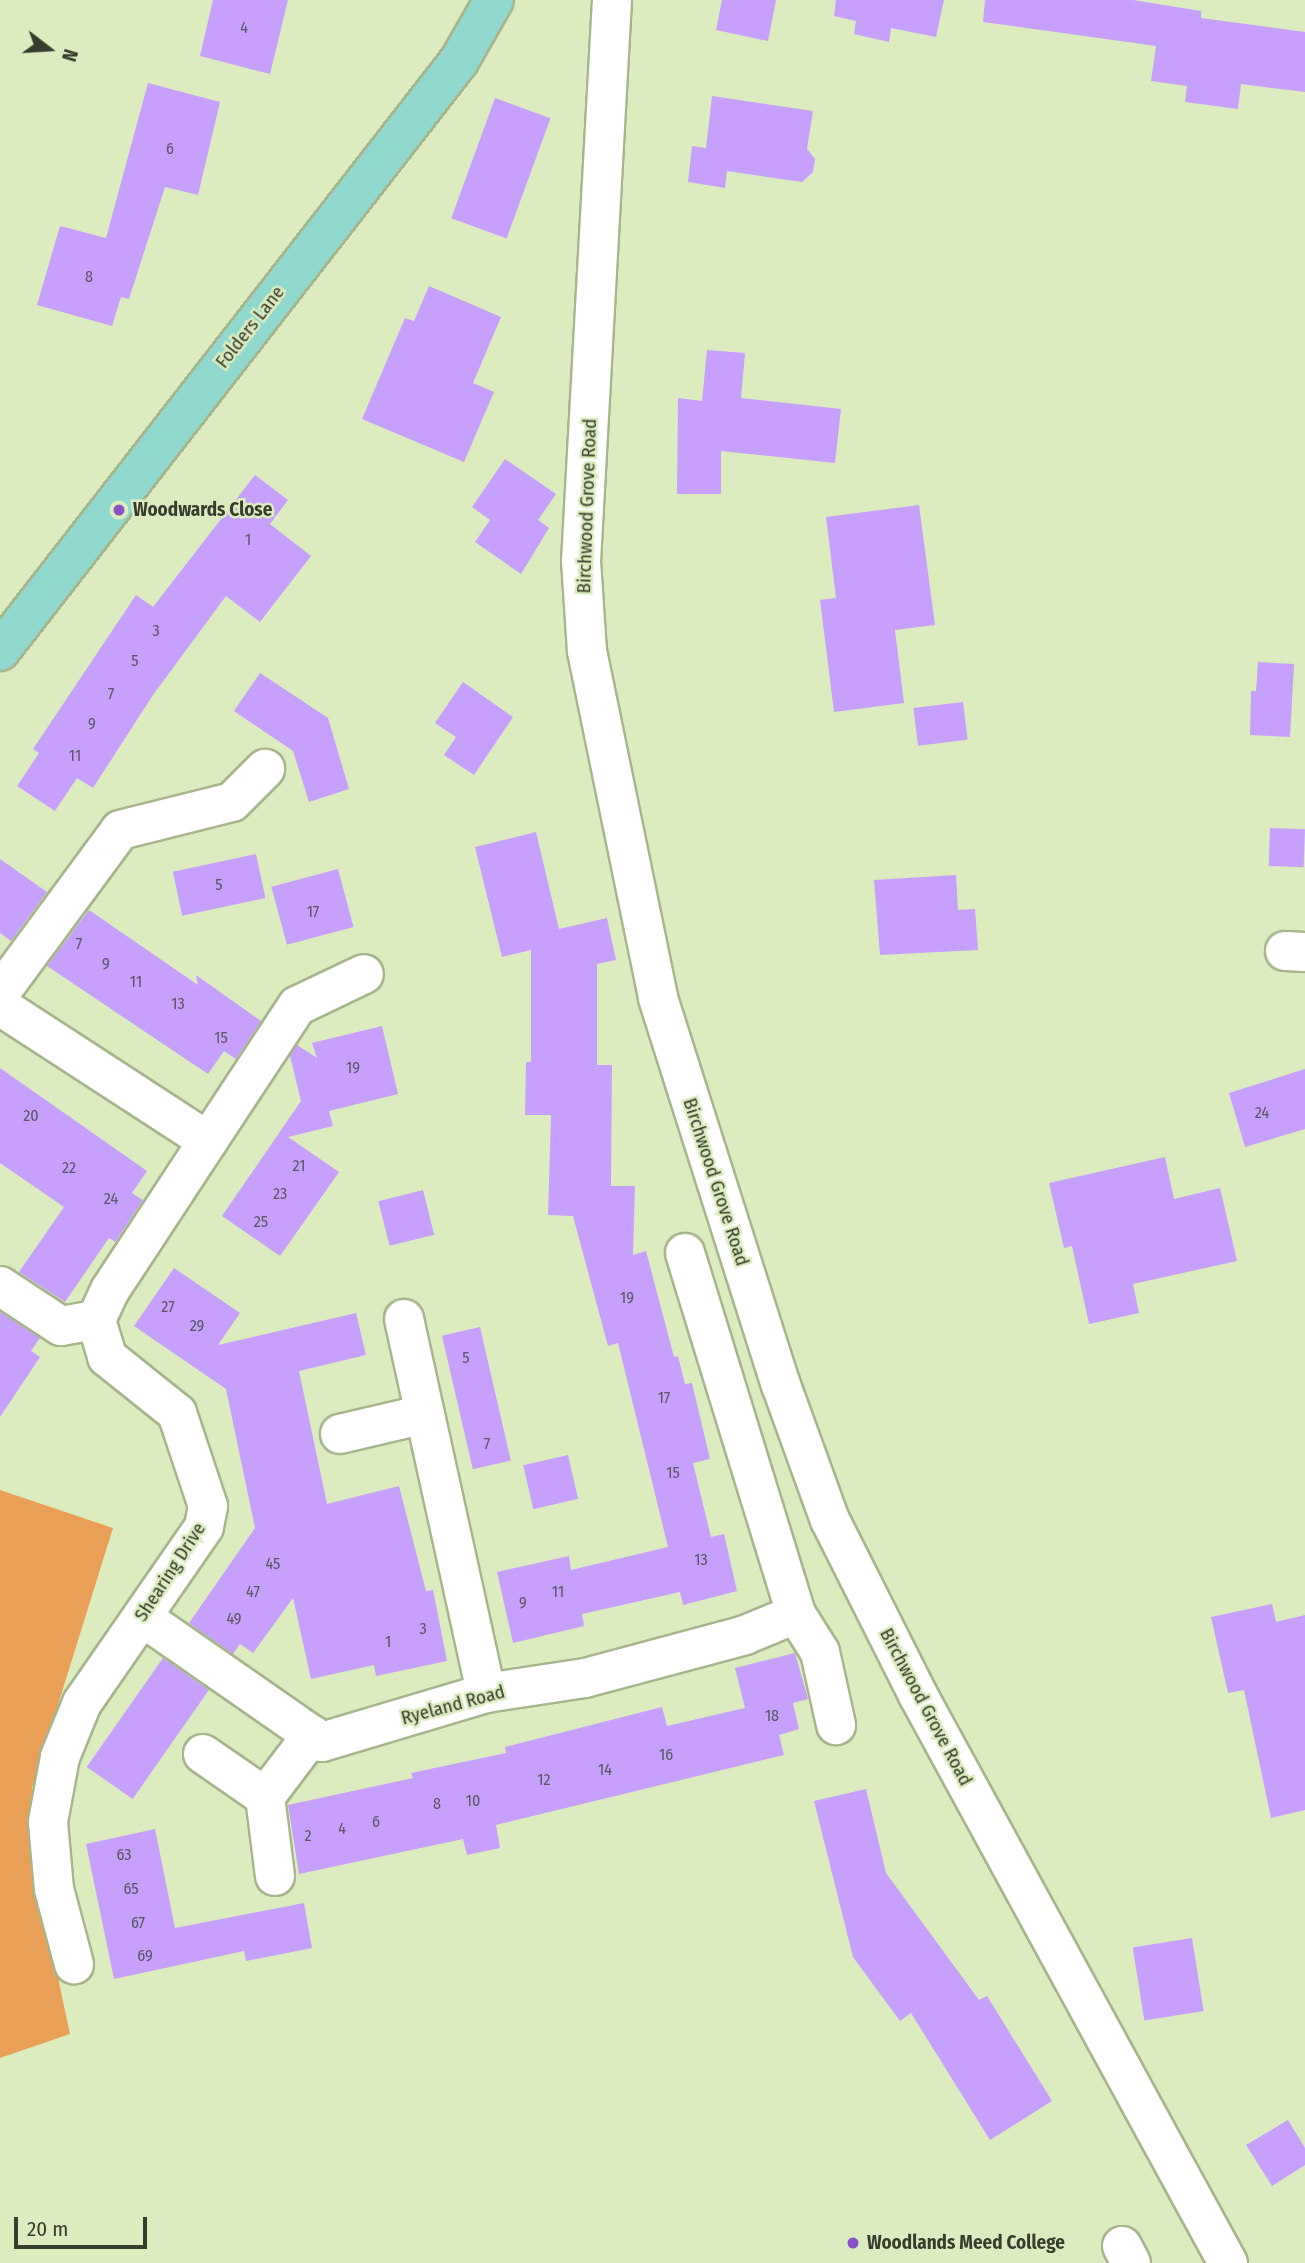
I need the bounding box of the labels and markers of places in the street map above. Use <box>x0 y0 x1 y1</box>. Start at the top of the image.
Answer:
place label: Woodwards Close <box>133 499 272 521</box>
marker: Woodwards Close <box>111 502 127 518</box>
place label: Woodlands Meed College <box>867 2232 1065 2254</box>
marker: Woodlands Meed College <box>845 2235 861 2251</box>

